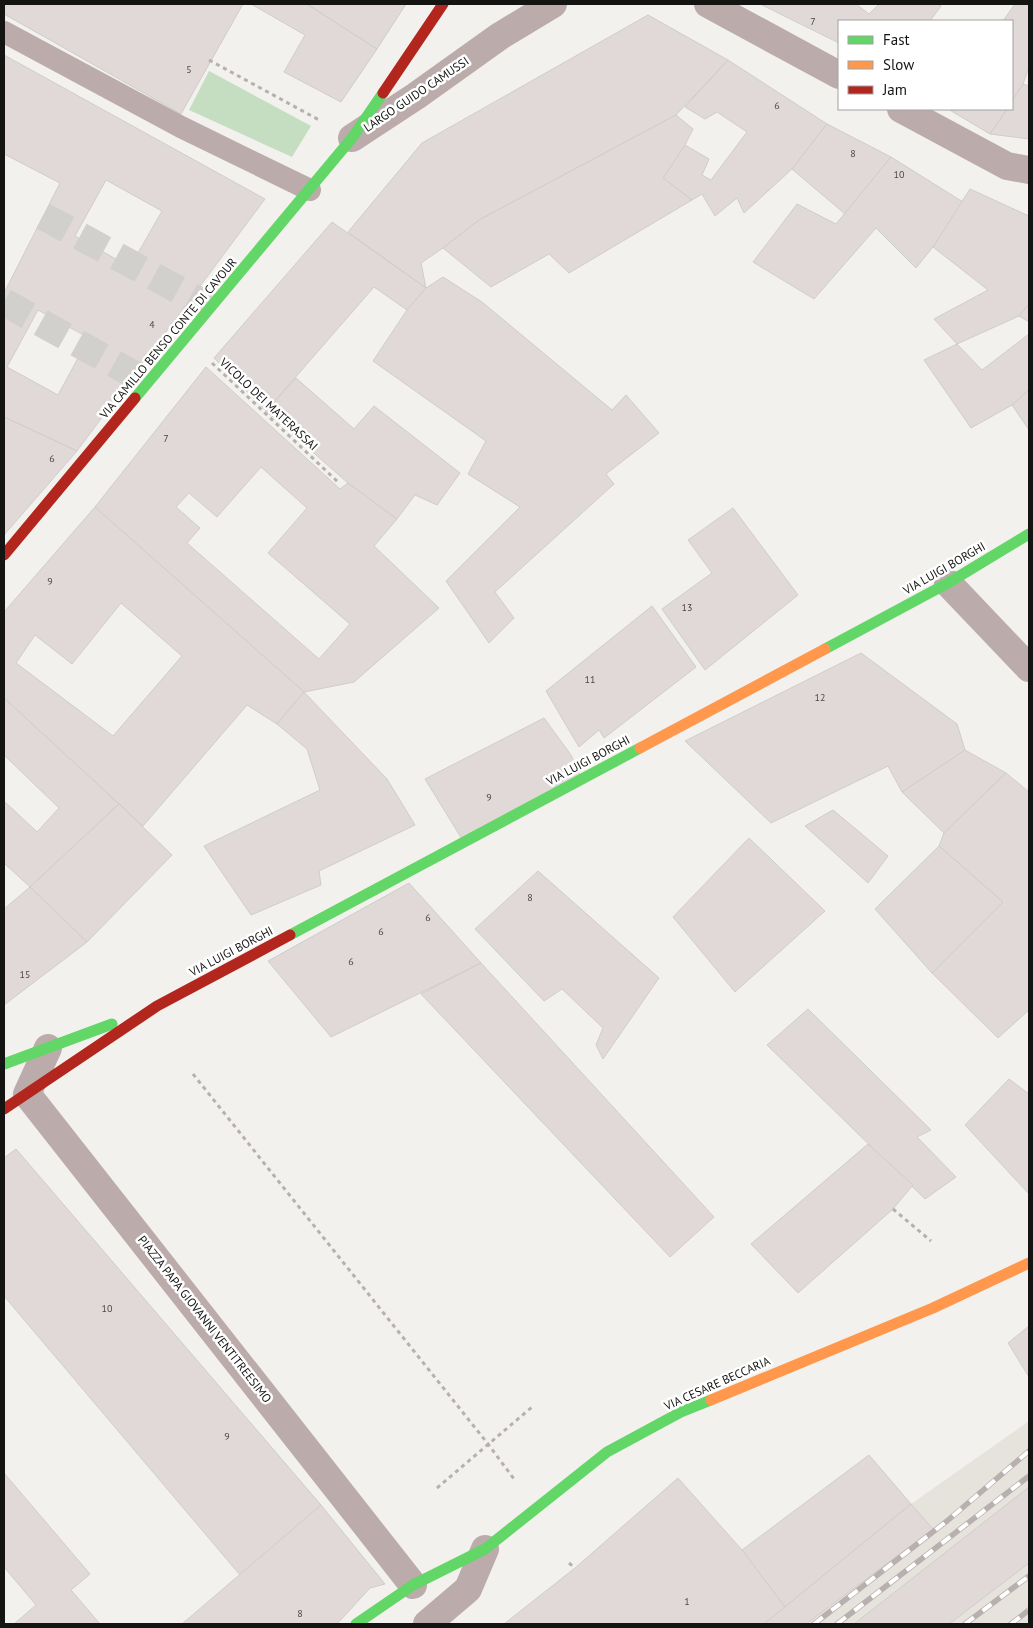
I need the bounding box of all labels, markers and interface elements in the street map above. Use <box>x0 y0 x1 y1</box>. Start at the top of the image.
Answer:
house number: 7 <box>810 15 816 28</box>
legend <box>838 20 1013 110</box>
text: Fast <box>883 30 910 49</box>
street label: LARGO GUIDO CAMUSSI <box>361 53 471 135</box>
text: Slow <box>883 55 914 74</box>
house number: 5 <box>186 63 192 76</box>
text: Jam <box>882 80 907 99</box>
house number: 6 <box>774 99 780 112</box>
house number: 8 <box>850 147 856 160</box>
house number: 10 <box>894 168 905 181</box>
street label: VIA CAMILLO BENSO CONTE DI CAVOUR <box>96 255 240 422</box>
house number: 4 <box>149 318 155 331</box>
street label: VICOLO DEI MATERASSAI <box>216 354 321 453</box>
house number: 7 <box>163 432 169 445</box>
house number: 6 <box>49 452 55 465</box>
street label: VIA LUIGI BORGHI <box>899 538 988 598</box>
house number: 9 <box>47 575 53 588</box>
house number: 13 <box>682 601 692 614</box>
house number: 11 <box>585 673 595 686</box>
house number: 12 <box>815 691 825 704</box>
street label: VIA LUIGI BORGHI <box>543 732 632 789</box>
house number: 9 <box>486 791 492 804</box>
house number: 8 <box>527 891 533 904</box>
house number: 6 <box>425 911 431 924</box>
street label: VIA LUIGI BORGHI <box>186 923 275 980</box>
house number: 6 <box>378 925 384 938</box>
house number: 6 <box>348 955 354 968</box>
house number: 15 <box>20 968 30 981</box>
street label: PIAZZA PAPA GIOVANNI VENTITREESIMO <box>135 1232 275 1406</box>
house number: 10 <box>102 1302 113 1315</box>
street label: VIA CESARE BECCARIA <box>661 1353 772 1414</box>
house number: 9 <box>224 1430 230 1443</box>
house number: 1 <box>684 1595 690 1608</box>
house number: 8 <box>297 1607 303 1620</box>

